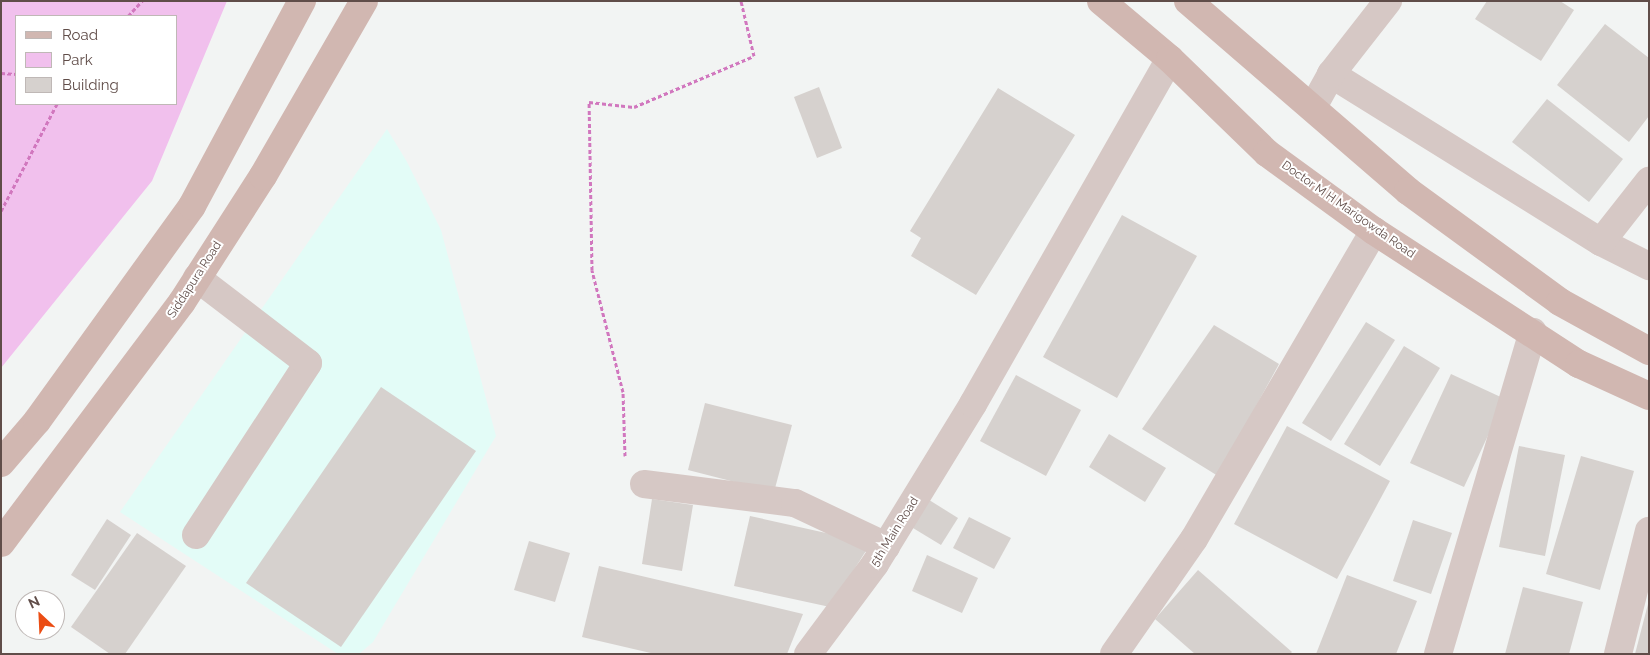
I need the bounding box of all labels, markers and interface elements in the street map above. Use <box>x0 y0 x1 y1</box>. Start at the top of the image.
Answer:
legend <box>15 15 178 105</box>
text: Road <box>62 26 98 44</box>
text: Park <box>62 51 93 69</box>
text: Building <box>62 76 119 94</box>
street label: Doctor M H Marigowda Road <box>1278 158 1418 262</box>
street label: Siddapura Road <box>165 239 225 321</box>
street label: 5th Main Road <box>868 495 922 569</box>
north arrow <box>15 590 65 640</box>
text: N <box>26 593 42 612</box>

